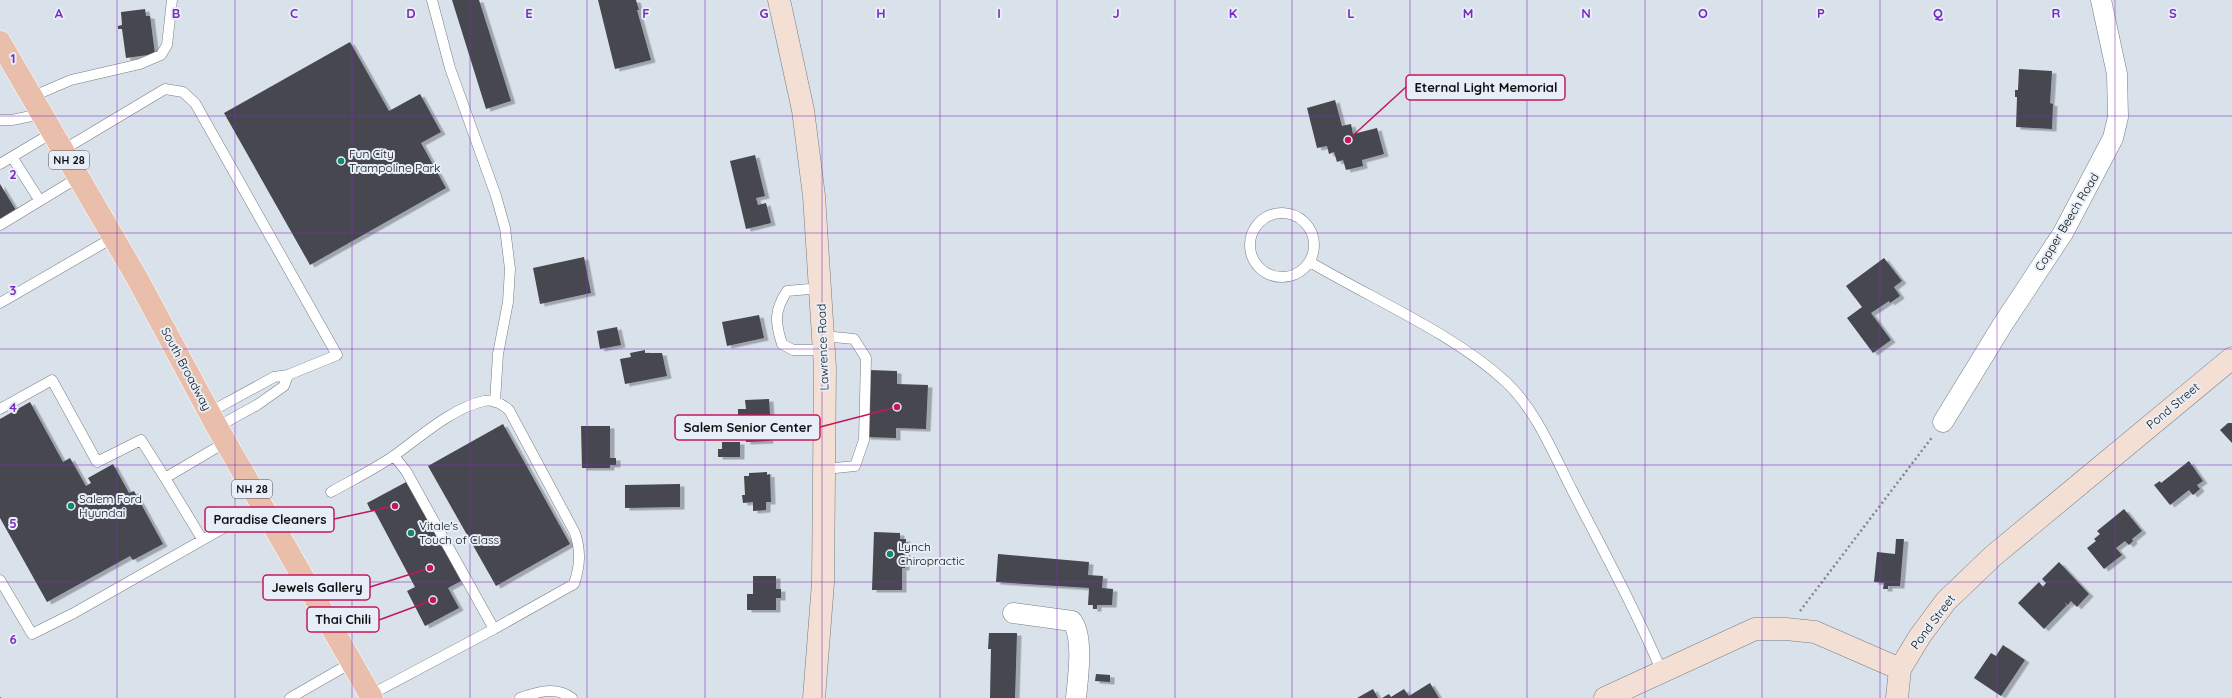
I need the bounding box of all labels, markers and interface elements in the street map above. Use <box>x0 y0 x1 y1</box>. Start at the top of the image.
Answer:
text: A <box>55 5 64 21</box>
text: B <box>172 5 180 21</box>
text: C <box>290 5 298 21</box>
text: D <box>406 5 416 21</box>
text: E <box>525 5 533 21</box>
text: F <box>642 5 650 21</box>
text: G <box>759 5 769 21</box>
text: H <box>876 5 886 21</box>
text: I <box>997 5 1001 21</box>
text: J <box>1112 5 1120 21</box>
text: K <box>1229 5 1238 21</box>
text: L <box>1347 5 1355 21</box>
text: M <box>1463 5 1473 21</box>
text: N <box>1581 5 1591 21</box>
text: O <box>1698 5 1708 21</box>
text: P <box>1817 5 1825 21</box>
text: Q <box>1933 5 1944 21</box>
text: R <box>2052 5 2061 21</box>
text: S <box>2169 5 2177 21</box>
text: 1 <box>10 50 16 66</box>
callout: Eternal Light Memorial <box>1406 75 1565 100</box>
text: Eternal Light Memorial <box>1414 79 1558 95</box>
place label: Fun City Trampoline Park <box>349 146 440 175</box>
road number: NH 28 <box>49 151 89 169</box>
marker: Fun City Trampoline Park <box>336 156 346 166</box>
text: 2 <box>9 166 17 182</box>
street label: Copper Beech Road <box>2031 170 2102 273</box>
text: 3 <box>10 282 17 298</box>
street label: Lawrence Road <box>813 303 832 391</box>
street label: South Broadway <box>158 325 215 413</box>
street label: Pond Street <box>2143 379 2202 432</box>
text: 4 <box>9 399 17 415</box>
callout: Salem Senior Center <box>675 415 820 440</box>
text: Salem Senior Center <box>684 419 813 435</box>
road number: NH 28 <box>232 480 272 498</box>
place label: Salem Ford Hyundai <box>79 491 142 520</box>
marker: Salem Ford Hyundai <box>66 501 76 511</box>
callout: Paradise Cleaners <box>205 507 334 532</box>
text: Paradise Cleaners <box>213 511 327 527</box>
text: 5 <box>9 515 17 531</box>
place label: Vitale's Touch of Class <box>419 518 500 547</box>
marker: Vitale's Touch of Class <box>406 528 416 538</box>
place label: Lynch Chiropractic <box>898 539 965 568</box>
marker: Lynch Chiropractic <box>885 549 895 559</box>
callout: Jewels Gallery <box>263 575 370 600</box>
text: Jewels Gallery <box>271 579 363 595</box>
street label: Pond Street <box>1907 591 1958 652</box>
callout: Thai Chili <box>307 607 379 632</box>
text: Thai Chili <box>315 611 371 627</box>
text: 6 <box>9 631 17 647</box>

